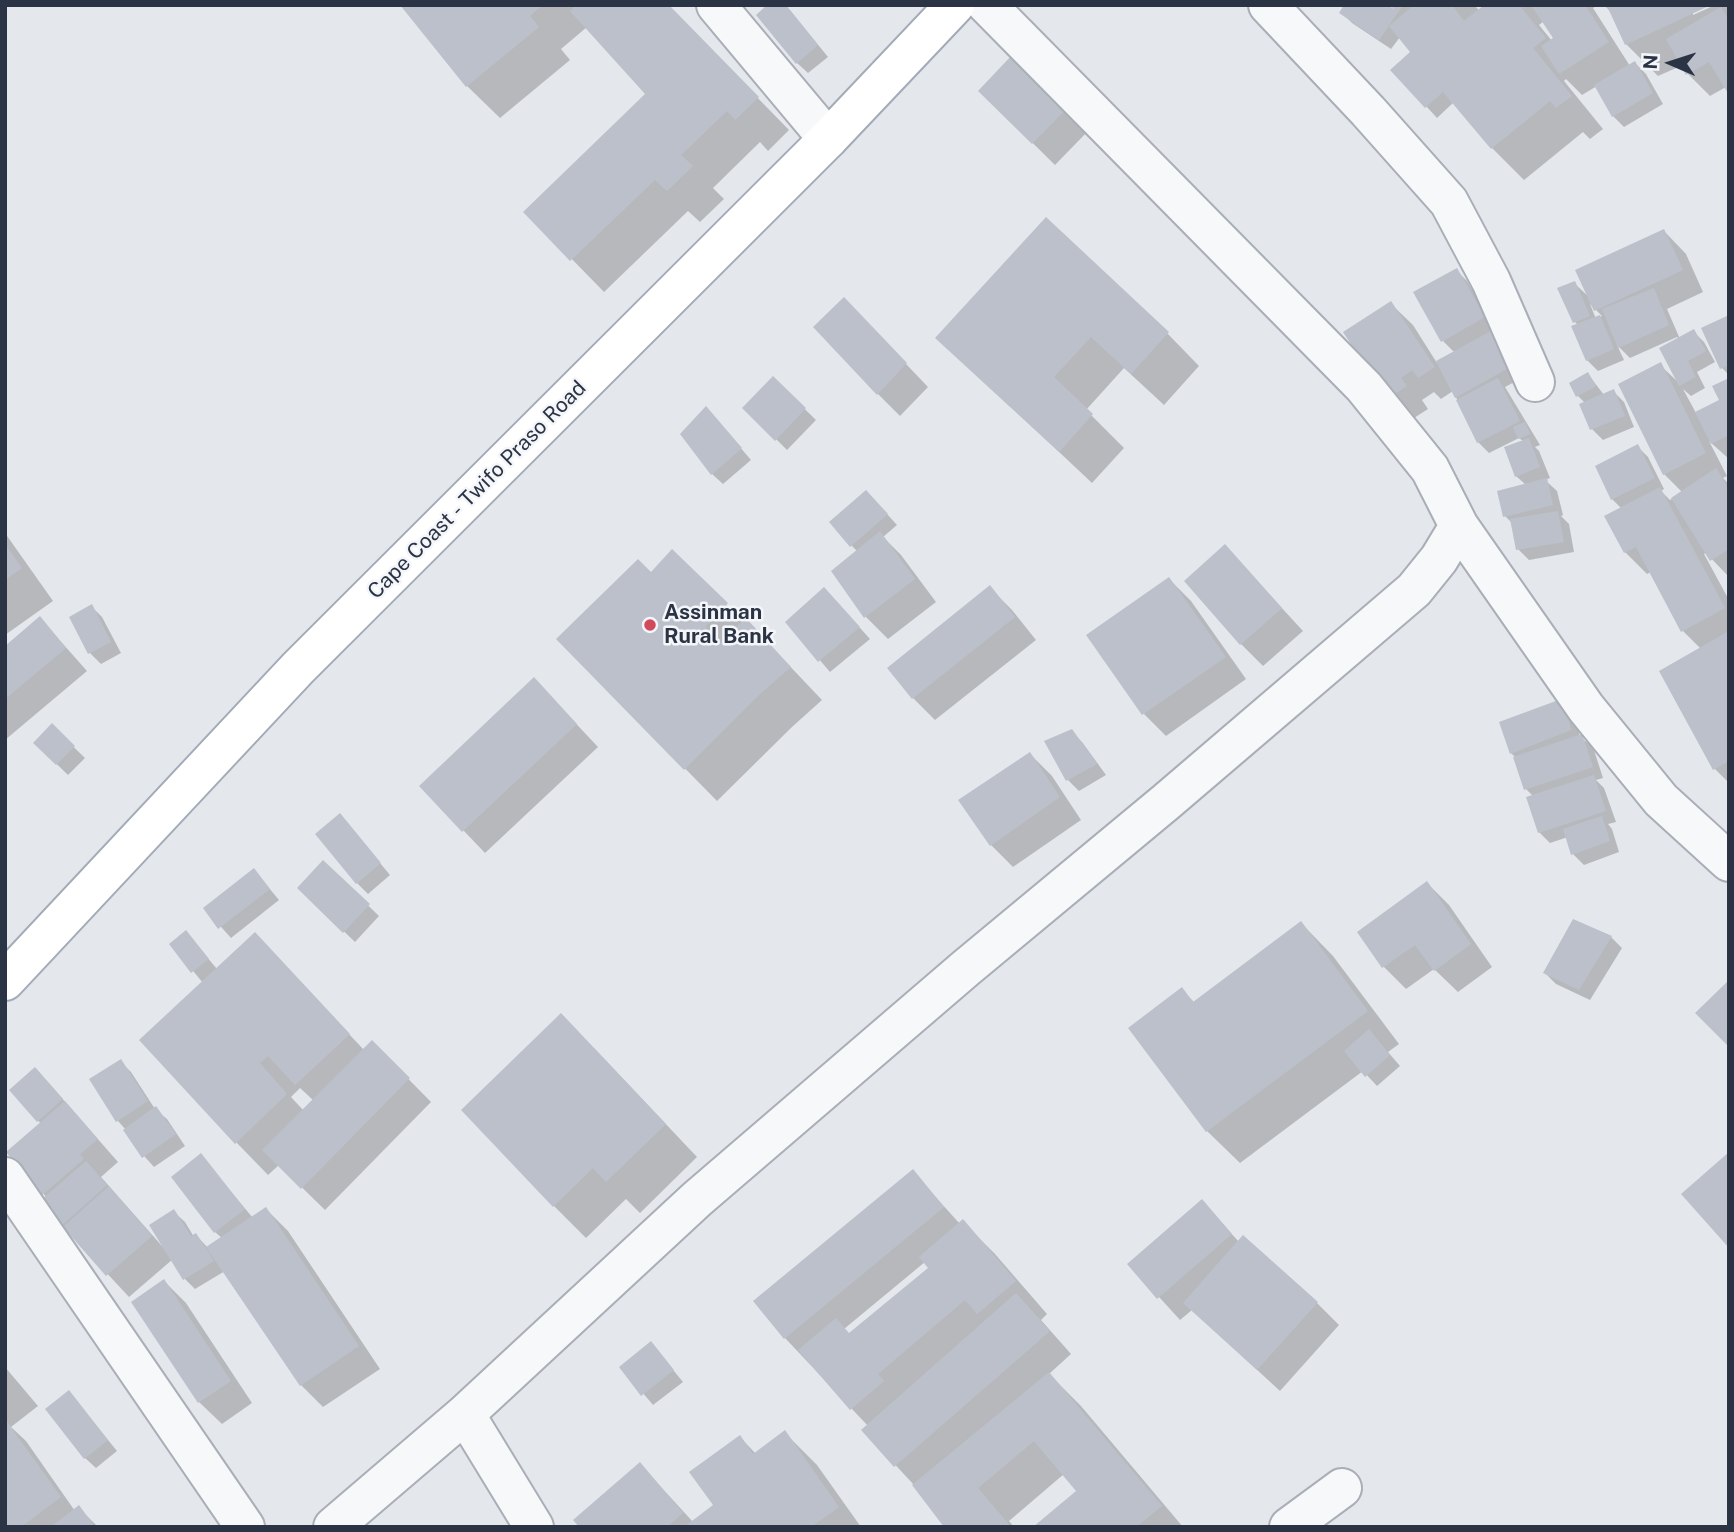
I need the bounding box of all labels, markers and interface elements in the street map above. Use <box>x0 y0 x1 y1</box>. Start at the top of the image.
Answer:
north arrow <box>1636 28 1706 98</box>
text: N <box>1639 54 1661 70</box>
street label: Cape Coast - Twifo Praso Road <box>363 376 591 604</box>
place label: Assinman Rural Bank <box>664 600 774 650</box>
marker: Assinman Rural Bank <box>642 617 658 633</box>

